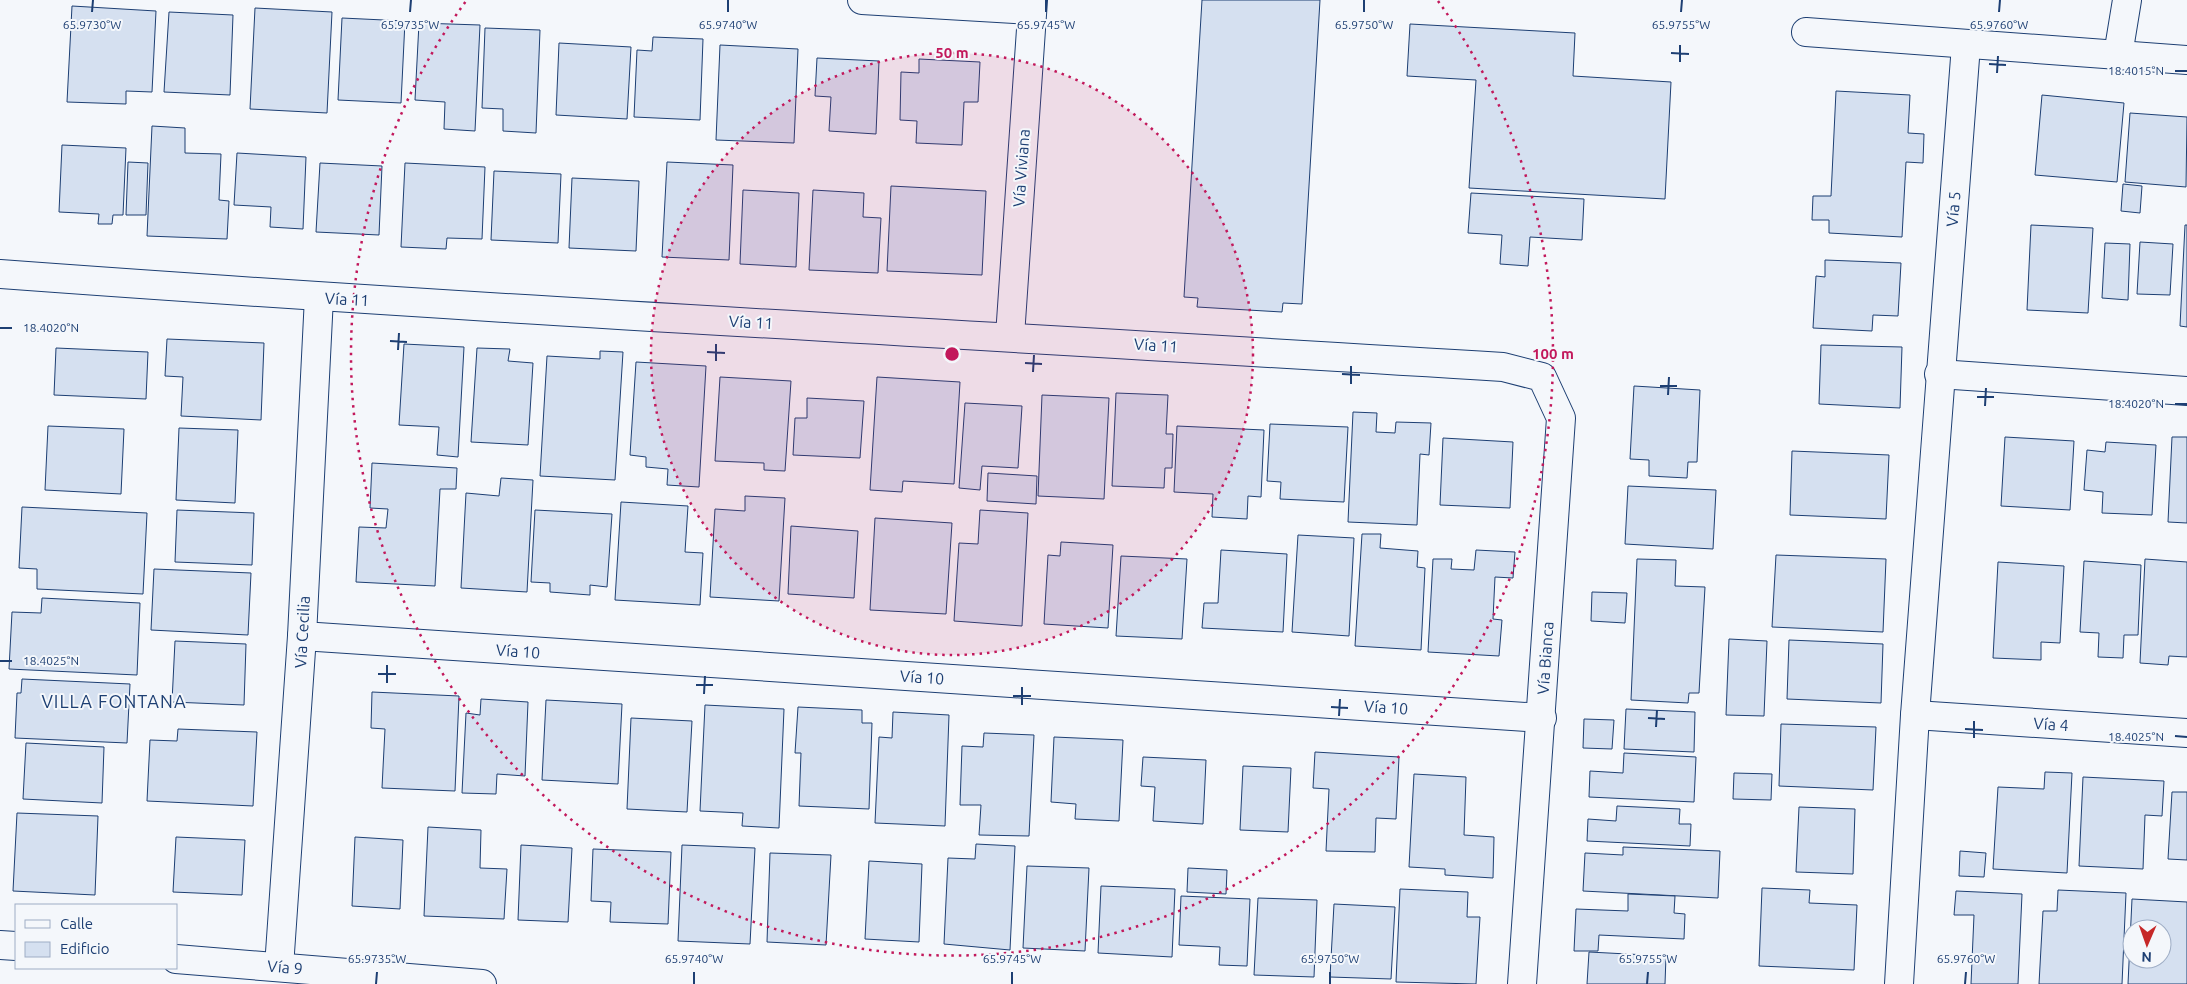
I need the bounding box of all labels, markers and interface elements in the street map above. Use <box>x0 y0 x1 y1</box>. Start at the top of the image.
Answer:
text: 65.9730°W <box>63 18 121 31</box>
text: 65.9735°W <box>381 18 439 31</box>
text: 65.9740°W <box>699 18 757 31</box>
text: 65.9745°W <box>1017 18 1075 31</box>
text: 65.9750°W <box>1335 18 1393 31</box>
text: 65.9755°W <box>1652 18 1710 31</box>
text: 65.9760°W <box>1970 18 2028 31</box>
text: 50 m <box>935 44 969 61</box>
text: 18.4015°N <box>2108 64 2164 77</box>
street label: Vía Viviana <box>1009 128 1033 208</box>
street label: Vía 5 <box>1942 191 1964 227</box>
street label: Vía 11 <box>324 289 370 309</box>
street label: Vía 11 <box>728 312 774 332</box>
text: 18.4020°N <box>23 321 79 334</box>
street label: Vía 11 <box>1133 334 1179 356</box>
centre of rings <box>943 345 961 363</box>
text: 100 m <box>1532 345 1574 362</box>
text: 18.4020°N <box>2108 397 2164 410</box>
street label: Vía Cecilia <box>291 595 313 669</box>
street label: Vía Bianca <box>1533 621 1557 695</box>
street label: Vía 10 <box>495 640 541 662</box>
text: 18.4025°N <box>23 654 79 667</box>
street label: Vía 10 <box>899 666 945 688</box>
district label: VILLA FONTANA <box>41 691 187 711</box>
street label: Vía 10 <box>1363 696 1409 718</box>
street label: Vía 4 <box>2033 714 2069 734</box>
text: 18.4025°N <box>2108 730 2164 743</box>
legend <box>15 904 178 969</box>
text: Calle <box>60 915 93 932</box>
north arrow <box>2122 919 2172 969</box>
text: Edificio <box>60 940 109 957</box>
text: N <box>2141 949 2152 965</box>
text: 65.9735°W <box>348 952 406 965</box>
text: 65.9740°W <box>665 952 723 965</box>
text: 65.9745°W <box>983 952 1041 965</box>
text: 65.9750°W <box>1301 952 1359 965</box>
text: 65.9755°W <box>1619 952 1677 965</box>
text: 65.9760°W <box>1937 952 1995 965</box>
street label: Vía 9 <box>267 956 303 978</box>

